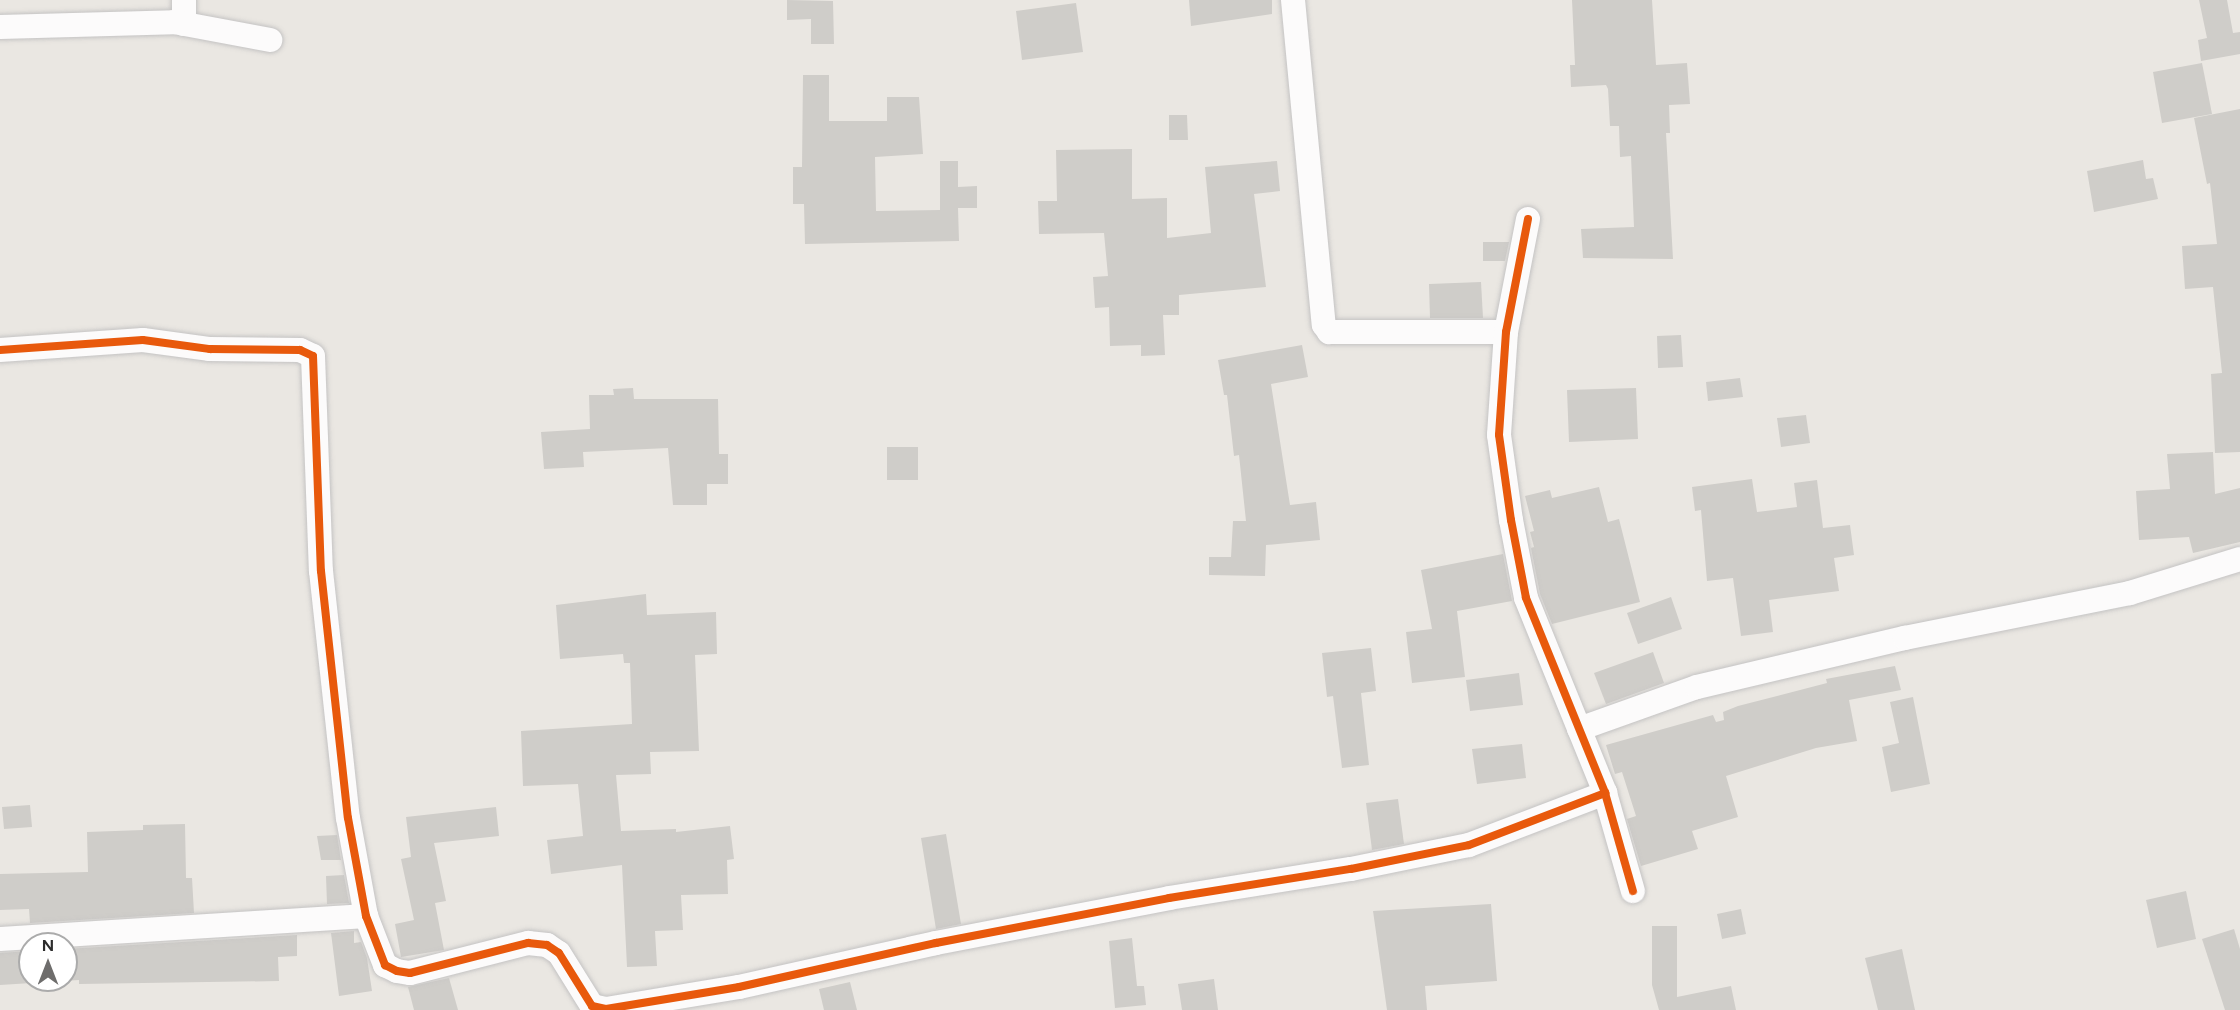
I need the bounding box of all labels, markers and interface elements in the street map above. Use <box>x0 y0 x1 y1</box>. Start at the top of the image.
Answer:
north arrow <box>18 932 78 992</box>
text: N <box>42 936 54 955</box>

